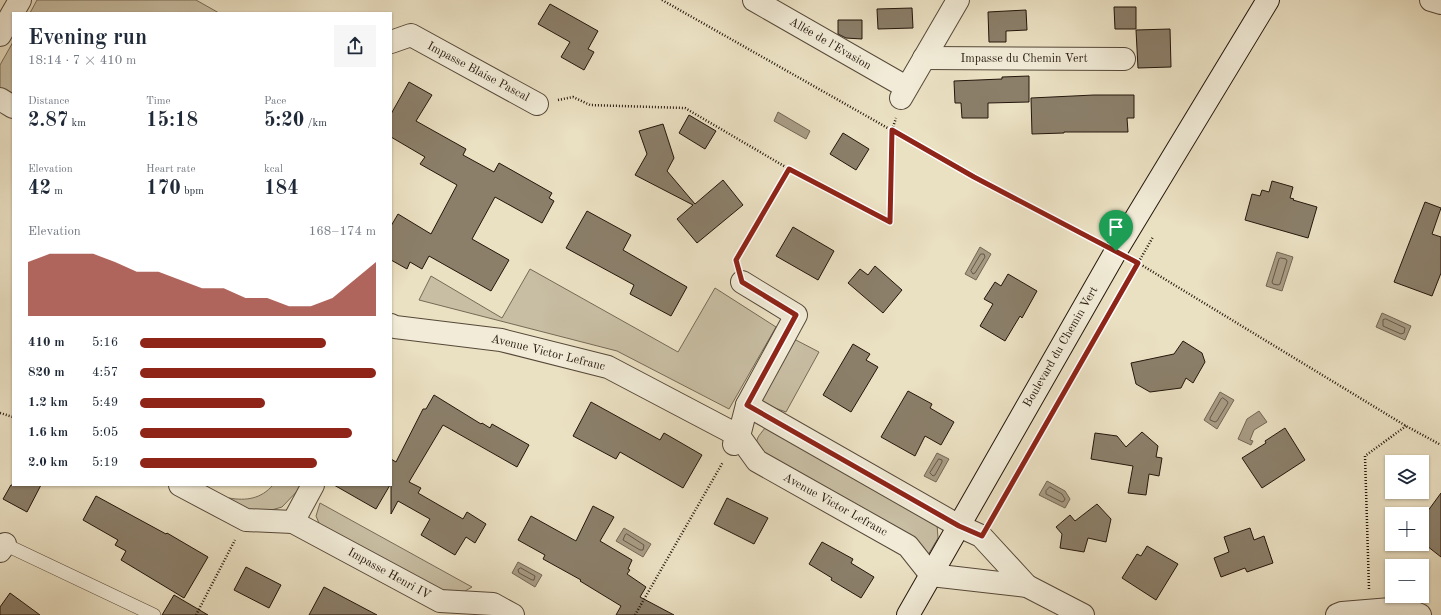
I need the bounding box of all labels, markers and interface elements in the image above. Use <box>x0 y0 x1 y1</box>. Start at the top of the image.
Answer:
street label: Allée de l'Evasion <box>787 16 873 73</box>
button: share <box>334 25 376 67</box>
text: Evening run <box>28 27 147 49</box>
street label: Impasse Blaise Pascal <box>425 40 531 104</box>
street label: Impasse du Chemin Vert <box>960 53 1088 65</box>
text: 18:14 · 7 × 410 m <box>28 54 136 67</box>
text: Distance <box>28 96 69 107</box>
text: Time <box>146 96 171 107</box>
text: Pace <box>264 96 286 107</box>
text: 2.87 <box>28 111 68 131</box>
text: 15:18 <box>146 111 198 131</box>
text: 5:20 <box>264 111 304 131</box>
text: km <box>68 118 86 129</box>
text: /km <box>304 118 327 129</box>
text: Elevation <box>28 164 73 175</box>
text: Heart rate <box>146 164 195 175</box>
text: kcal <box>264 164 283 175</box>
text: 42 <box>28 179 51 199</box>
text: 170 <box>146 179 181 199</box>
text: 184 <box>264 179 299 199</box>
text: m <box>51 186 63 197</box>
text: bpm <box>181 186 204 197</box>
pin <box>1099 210 1133 251</box>
icon: arrive <box>1105 216 1127 238</box>
text: Elevation <box>28 225 81 238</box>
text: 168–174 m <box>309 225 376 238</box>
street label: Boulevard du Chemin Vert <box>1021 285 1101 409</box>
street label: Avenue Victor Lefranc <box>490 333 606 373</box>
text: 410 m <box>28 336 65 349</box>
text: 5:16 <box>92 336 118 349</box>
text: 820 m <box>28 366 65 379</box>
text: 4:57 <box>92 366 118 379</box>
text: 1.2 km <box>28 396 68 409</box>
text: 5:49 <box>92 396 118 409</box>
text: 1.6 km <box>28 426 68 439</box>
text: 5:05 <box>92 426 118 439</box>
map controls <box>1385 455 1429 603</box>
button: layers <box>1385 455 1429 499</box>
text: 2.0 km <box>28 456 68 469</box>
text: 5:19 <box>92 456 118 469</box>
street label: Avenue Victor Lefranc <box>781 471 889 539</box>
button: + <box>1385 507 1429 551</box>
street label: Impasse Henri IV <box>346 546 432 602</box>
button: − <box>1385 559 1429 603</box>

